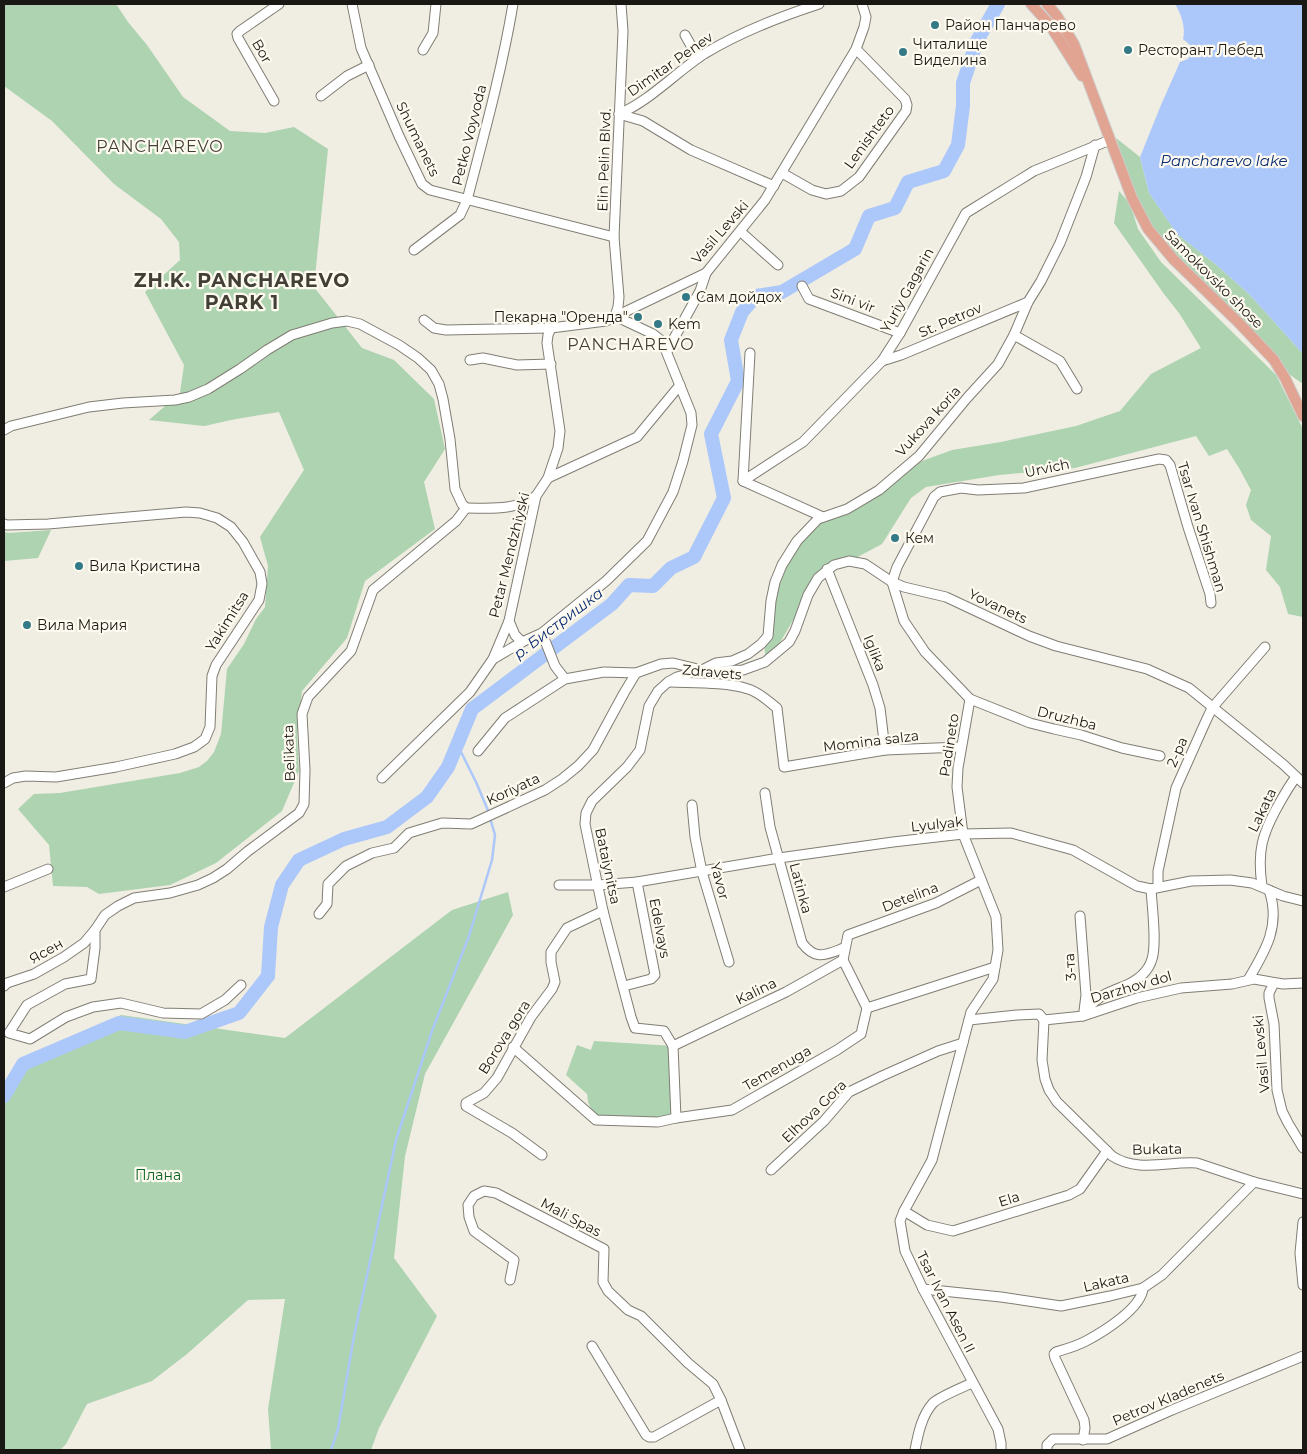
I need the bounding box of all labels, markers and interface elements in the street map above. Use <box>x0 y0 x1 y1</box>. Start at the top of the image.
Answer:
place label: Район Панчарево <box>945 16 1076 34</box>
marker: Район Панчарево <box>929 19 941 31</box>
street label: Dimitar Penev <box>624 28 717 100</box>
place label: Читалище Виделина <box>913 35 988 69</box>
street label: Bor <box>248 36 276 67</box>
place label: Ресторант Лебед <box>1138 41 1263 59</box>
marker: Ресторант Лебед <box>1122 44 1134 56</box>
marker: Читалище Виделина <box>897 46 909 58</box>
street label: Petko Voyvoda <box>448 83 490 187</box>
street label: Shumanets <box>392 99 444 180</box>
street label: Lenishteto <box>840 102 898 172</box>
street label: Elin Pelin Blvd. <box>593 108 615 212</box>
district label: PANCHAREVO <box>96 137 224 156</box>
water label: Pancharevo lake <box>1160 151 1288 170</box>
street label: Vasil Levski <box>688 197 752 267</box>
street label: Samokovsko shose <box>1161 226 1267 332</box>
street label: Yuriy Gagarin <box>876 245 938 335</box>
district label: ZH.K. PANCHAREVO PARK 1 <box>134 269 350 314</box>
street label: Sini vir <box>828 283 878 317</box>
place label: Сам дойдох <box>696 288 782 306</box>
marker: Сам дойдох <box>680 291 692 303</box>
street label: St. Petrov <box>916 299 985 341</box>
place label: Пекарна "Оренда" <box>494 308 628 326</box>
marker: Пекарна "Оренда" <box>632 311 644 323</box>
place label: Kem <box>668 315 701 333</box>
marker: Kem <box>652 318 664 330</box>
district label: PANCHAREVO <box>567 335 695 354</box>
street label: Vukova koria <box>892 382 964 460</box>
street label: Urvich <box>1023 454 1071 482</box>
street label: Tsar Ivan Shishman <box>1174 460 1230 594</box>
street label: Petar Mendzhiyski <box>485 490 533 620</box>
place label: Кем <box>905 529 934 547</box>
marker: Кем <box>889 532 901 544</box>
place label: Вила Кристина <box>89 557 200 575</box>
marker: Вила Кристина <box>73 560 85 572</box>
water label: р. Бистришка <box>509 583 607 663</box>
street label: Yovanets <box>966 585 1030 627</box>
street label: Yakimitsa <box>201 588 253 654</box>
place label: Вила Мария <box>37 616 127 634</box>
marker: Вила Мария <box>21 619 33 631</box>
street label: Iglika <box>860 632 890 674</box>
street label: Zdravets <box>681 660 743 684</box>
street label: Druzhba <box>1035 702 1099 734</box>
street label: Padineto <box>935 712 963 778</box>
street label: Belikata <box>279 724 299 782</box>
street label: Momina salza <box>822 726 920 756</box>
street label: 2-ра <box>1162 734 1192 770</box>
street label: Koriyata <box>483 769 543 809</box>
street label: Lakata <box>1244 785 1280 835</box>
street label: Lyulyak <box>910 812 965 836</box>
street label: Bataiynitsa <box>591 826 625 906</box>
street label: Yavor <box>706 860 734 902</box>
street label: Latinka <box>786 861 816 915</box>
street label: Detelina <box>879 878 941 916</box>
street label: Edelvays <box>645 897 675 960</box>
street label: Ясен <box>26 934 66 968</box>
street label: 3-та <box>1060 953 1080 981</box>
street label: Darzhov dol <box>1088 967 1174 1007</box>
street label: Kalina <box>733 973 779 1009</box>
street label: Borova gora <box>474 997 534 1077</box>
street label: Vasil Levski <box>1249 1014 1273 1094</box>
street label: Temenuga <box>740 1041 814 1095</box>
street label: Elhova Gora <box>778 1076 850 1146</box>
street label: Bukata <box>1132 1140 1182 1158</box>
park label: Плана <box>135 1166 181 1184</box>
street label: Ela <box>996 1187 1022 1211</box>
street label: Mali Spas <box>538 1194 604 1241</box>
street label: Tsar Ivan Asen II <box>913 1248 979 1356</box>
street label: Lakata <box>1081 1268 1131 1296</box>
street label: Petrov Kladenets <box>1109 1366 1227 1430</box>

